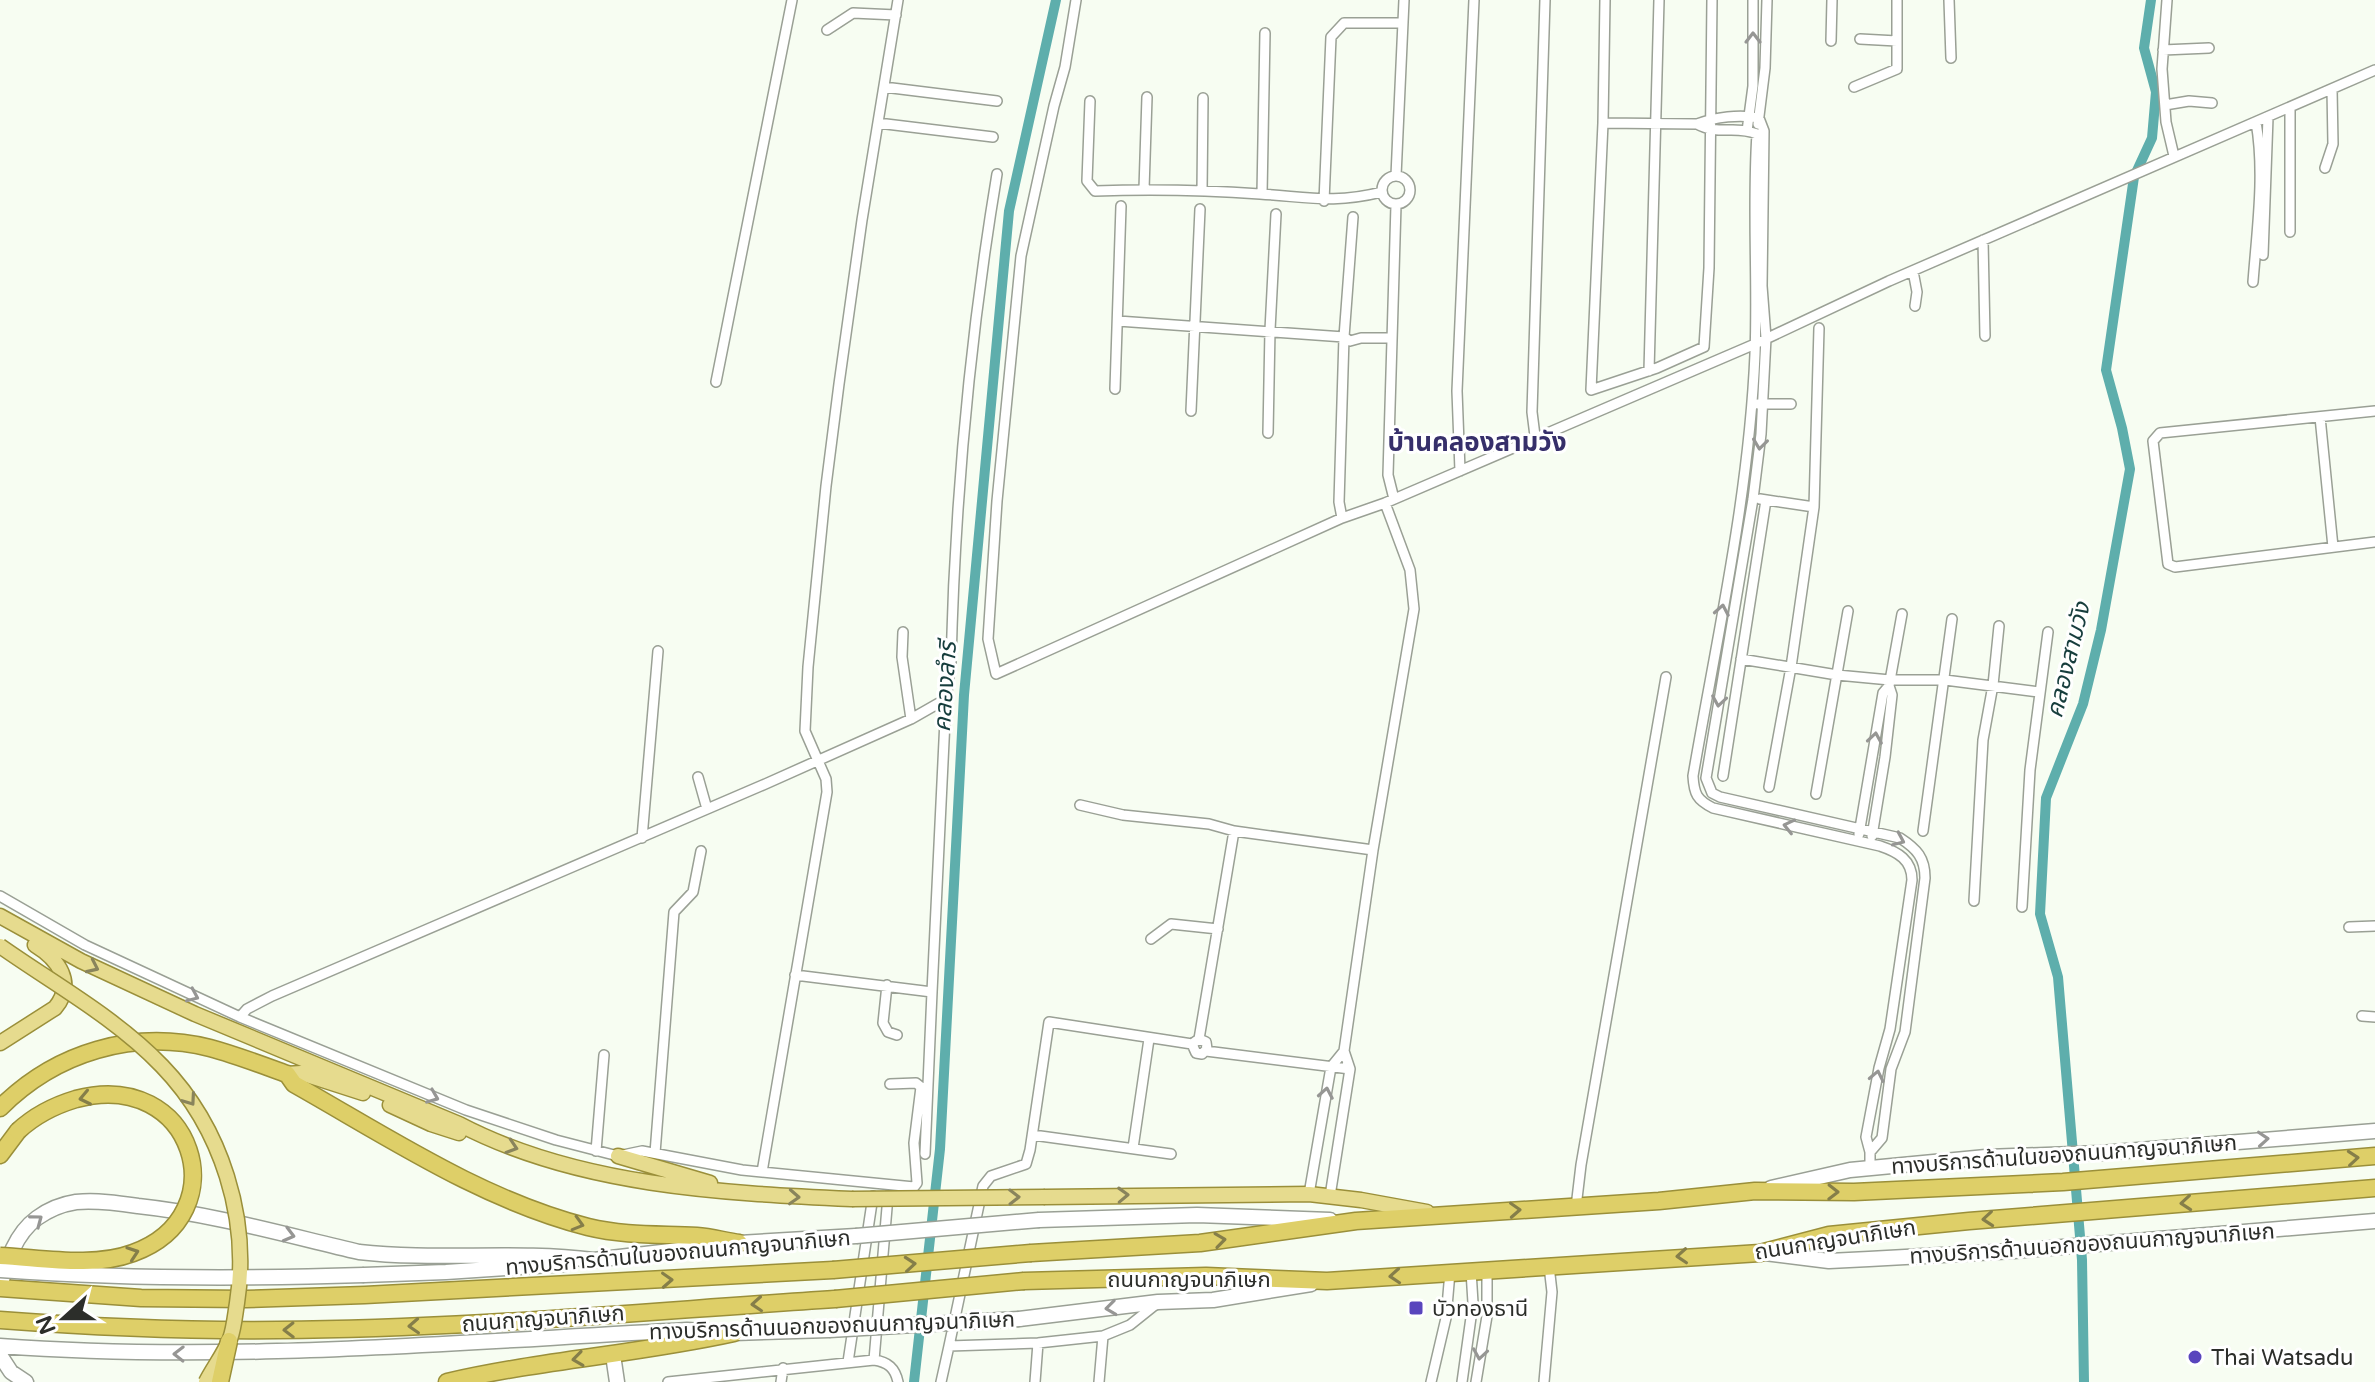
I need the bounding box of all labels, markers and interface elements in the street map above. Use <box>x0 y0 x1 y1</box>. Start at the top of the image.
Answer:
one-way arrow <box>1744 31 1762 44</box>
district label: บ้านคลองสามวัง <box>1387 427 1567 458</box>
one-way arrow <box>1752 437 1769 451</box>
water label: คลองสามวัง <box>2040 598 2097 721</box>
one-way arrow <box>1712 603 1729 617</box>
water label: คลองลำรี <box>928 637 963 733</box>
one-way arrow <box>1712 694 1729 707</box>
one-way arrow <box>1866 731 1883 745</box>
one-way arrow <box>1782 819 1796 836</box>
one-way arrow <box>1890 830 1905 846</box>
one-way arrow <box>85 957 100 973</box>
one-way arrow <box>185 987 200 1003</box>
one-way arrow <box>1868 1070 1885 1083</box>
one-way arrow <box>1317 1086 1334 1099</box>
one-way arrow <box>425 1087 439 1104</box>
one-way arrow <box>79 1088 92 1105</box>
one-way arrow <box>180 1092 195 1106</box>
street label: ทางบริการด้านในของถนนกาญจนาภิเษก <box>1890 1130 2238 1180</box>
one-way arrow <box>2257 1131 2270 1148</box>
one-way arrow <box>504 1137 518 1153</box>
one-way arrow <box>2347 1150 2360 1167</box>
one-way arrow <box>1827 1183 1840 1201</box>
one-way arrow <box>1117 1186 1130 1203</box>
one-way arrow <box>789 1188 801 1205</box>
one-way arrow <box>1008 1188 1021 1206</box>
one-way arrow <box>2179 1194 2192 1211</box>
one-way arrow <box>1509 1202 1522 1219</box>
one-way arrow <box>1981 1210 1994 1227</box>
street label: ถนนกาญจนาภิเษก <box>1752 1214 1918 1266</box>
one-way arrow <box>28 1215 42 1230</box>
one-way arrow <box>571 1215 585 1231</box>
street label: ทางบริการด้านนอกของถนนกาญจนาภิเษก <box>1909 1218 2276 1270</box>
street label: ทางบริการด้านในของถนนกาญจนาภิเษก <box>504 1225 852 1281</box>
one-way arrow <box>281 1226 295 1243</box>
one-way arrow <box>1214 1232 1227 1249</box>
one-way arrow <box>125 1246 139 1262</box>
one-way arrow <box>1675 1247 1688 1264</box>
one-way arrow <box>904 1255 917 1272</box>
street label: ถนนกาญจนาภิเษก <box>1107 1267 1271 1293</box>
one-way arrow <box>1388 1267 1401 1284</box>
one-way arrow <box>661 1272 674 1289</box>
north arrow <box>24 1278 104 1358</box>
one-way arrow <box>750 1295 763 1312</box>
place label: บัวทองธานี <box>1432 1296 1528 1322</box>
one-way arrow <box>1104 1299 1118 1316</box>
marker: บัวทองธานี <box>1407 1299 1425 1317</box>
street label: ถนนกาญจนาภิเษก <box>461 1300 625 1338</box>
street label: ทางบริการด้านนอกของถนนกาญจนาภิเษก <box>649 1307 1015 1345</box>
text: N <box>31 1312 62 1338</box>
one-way arrow <box>407 1317 420 1334</box>
one-way arrow <box>282 1321 295 1339</box>
one-way arrow <box>172 1345 185 1363</box>
place label: Thai Watsadu <box>2211 1345 2353 1371</box>
one-way arrow <box>1473 1347 1490 1361</box>
marker: Thai Watsadu <box>2186 1348 2204 1366</box>
one-way arrow <box>571 1351 584 1368</box>

